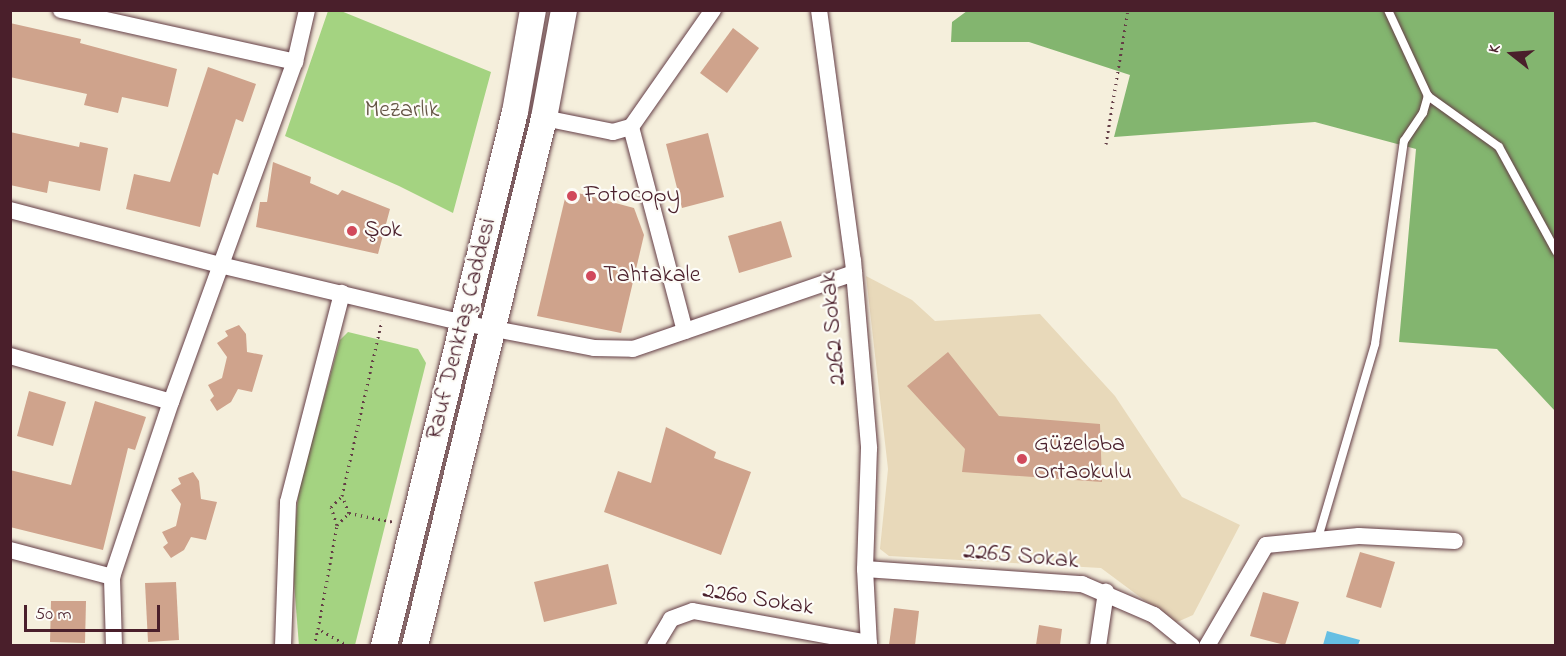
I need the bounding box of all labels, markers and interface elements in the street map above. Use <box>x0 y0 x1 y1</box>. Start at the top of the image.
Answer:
north arrow <box>1482 24 1542 84</box>
text: K <box>1482 42 1507 56</box>
park label: Mezarlık <box>365 97 439 125</box>
place label: Fotocopy <box>584 182 680 210</box>
marker: Fotocopy <box>565 189 579 203</box>
street label: Rauf Denktaş Caddesi <box>421 215 503 443</box>
place label: Şok <box>364 217 402 245</box>
marker: Şok <box>345 224 359 238</box>
place label: Tahtakale <box>603 262 700 290</box>
marker: Tahtakale <box>584 269 598 283</box>
street label: 2262 Sokak <box>815 271 853 387</box>
place label: Güzeloba Ortaokulu <box>1034 431 1132 487</box>
marker: Güzeloba Ortaokulu <box>1015 452 1029 466</box>
street label: 2265 Sokak <box>962 538 1080 576</box>
street label: 2260 Sokak <box>700 577 816 623</box>
scale bar <box>27 593 164 631</box>
text: 50 m <box>35 602 72 628</box>

